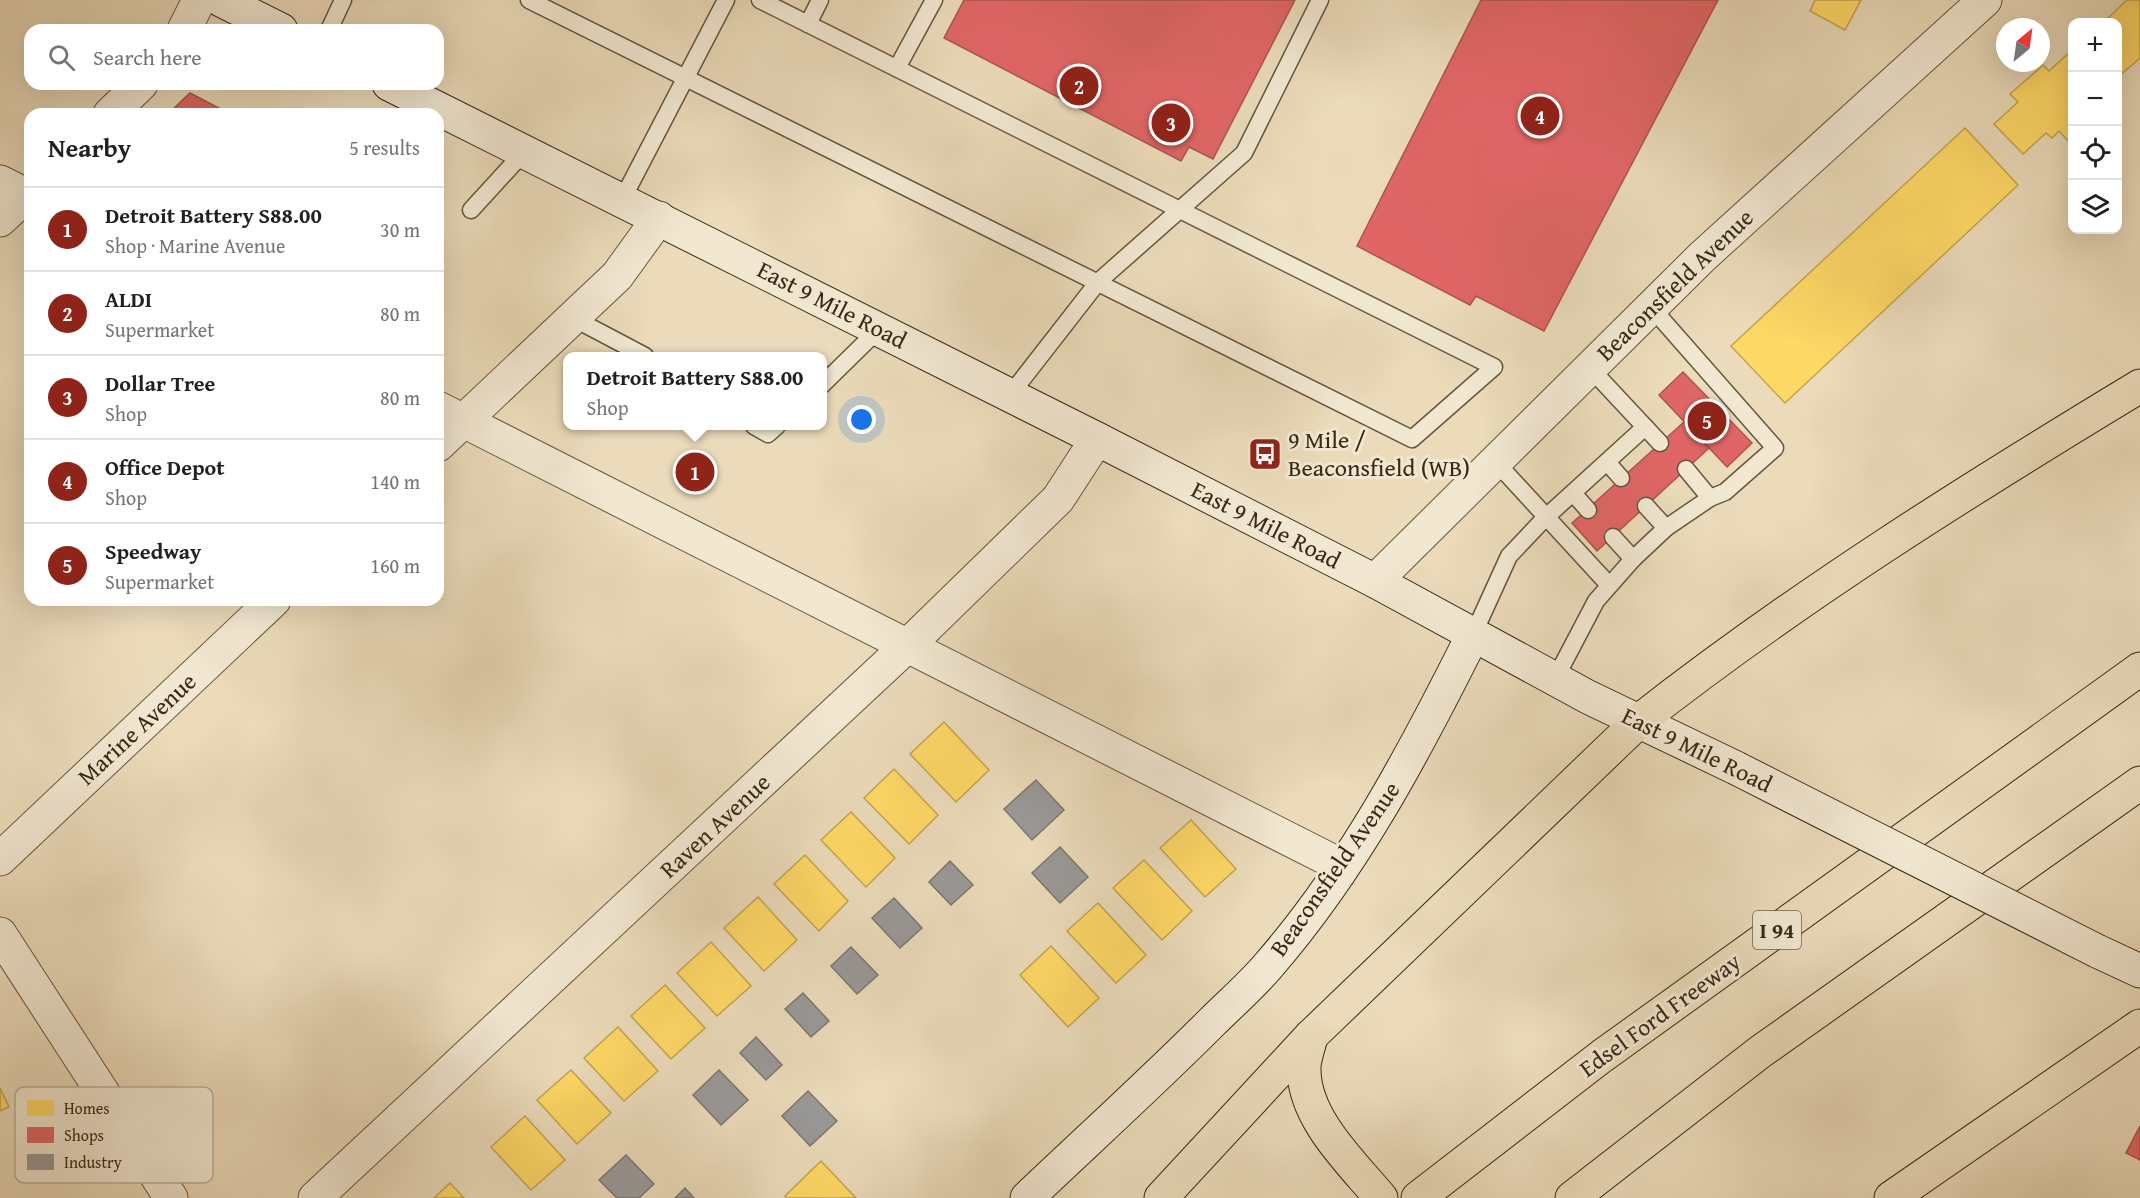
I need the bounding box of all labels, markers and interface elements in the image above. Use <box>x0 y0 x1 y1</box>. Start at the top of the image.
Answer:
north arrow <box>1996 18 2050 72</box>
map controls <box>2068 18 2122 234</box>
button: + <box>2068 18 2122 72</box>
search box <box>24 24 444 90</box>
icon: search <box>45 41 78 74</box>
text: Search here <box>93 41 202 73</box>
pin: 2 <box>1060 64 1098 109</box>
button: − <box>2068 72 2122 126</box>
pin: 4 <box>1520 94 1560 138</box>
pin: 3 <box>1152 100 1190 146</box>
button: locate <box>2068 126 2122 180</box>
text: Nearby <box>48 128 131 167</box>
text: 5 results <box>349 133 420 162</box>
button: layers <box>2068 180 2122 234</box>
text: Detroit Battery S88.00 <box>105 199 322 231</box>
street label: Beaconsfield Avenue <box>1588 200 1761 369</box>
text: 1 <box>62 215 73 244</box>
text: 30 m <box>380 215 420 244</box>
text: Shop · Marine Avenue <box>105 231 285 260</box>
street label: East 9 Mile Road <box>751 252 913 357</box>
text: ALDI <box>105 283 152 315</box>
text: 2 <box>62 299 73 328</box>
text: 80 m <box>380 299 420 328</box>
text: Supermarket <box>105 315 214 344</box>
popup <box>563 352 827 430</box>
text: Detroit Battery S88.00 <box>587 361 803 393</box>
text: Dollar Tree <box>105 367 215 399</box>
text: 3 <box>62 383 73 412</box>
text: 80 m <box>380 383 420 412</box>
text: Shop <box>587 393 629 422</box>
pin: 5 <box>1688 398 1726 444</box>
text: Shop <box>105 399 147 428</box>
your location <box>847 405 876 434</box>
place label: 9 Mile / Beaconsfield (WB) <box>1288 422 1470 485</box>
bus stop icon: 9 Mile / Beaconsfield (WB) <box>1247 436 1283 472</box>
pin: 1 <box>676 450 714 494</box>
text: Office Depot <box>105 451 225 483</box>
text: 4 <box>62 467 73 496</box>
text: 140 m <box>370 467 420 496</box>
street label: East 9 Mile Road <box>1185 472 1347 577</box>
text: Shop <box>105 483 147 512</box>
text: Speedway <box>105 535 201 567</box>
text: 5 <box>62 551 73 580</box>
text: 160 m <box>370 551 420 580</box>
text: Supermarket <box>105 567 214 596</box>
street label: Marine Avenue <box>69 664 204 793</box>
street label: East 9 Mile Road <box>1616 698 1779 801</box>
street label: Raven Avenue <box>652 765 778 886</box>
street label: Beaconsfield Avenue <box>1261 774 1408 963</box>
road number: I 94 <box>1753 911 1801 949</box>
street label: Edsel Ford Freeway <box>1572 944 1748 1085</box>
legend <box>15 1087 213 1183</box>
text: Homes <box>64 1096 110 1120</box>
text: Shops <box>64 1123 104 1147</box>
text: Industry <box>64 1150 122 1174</box>

